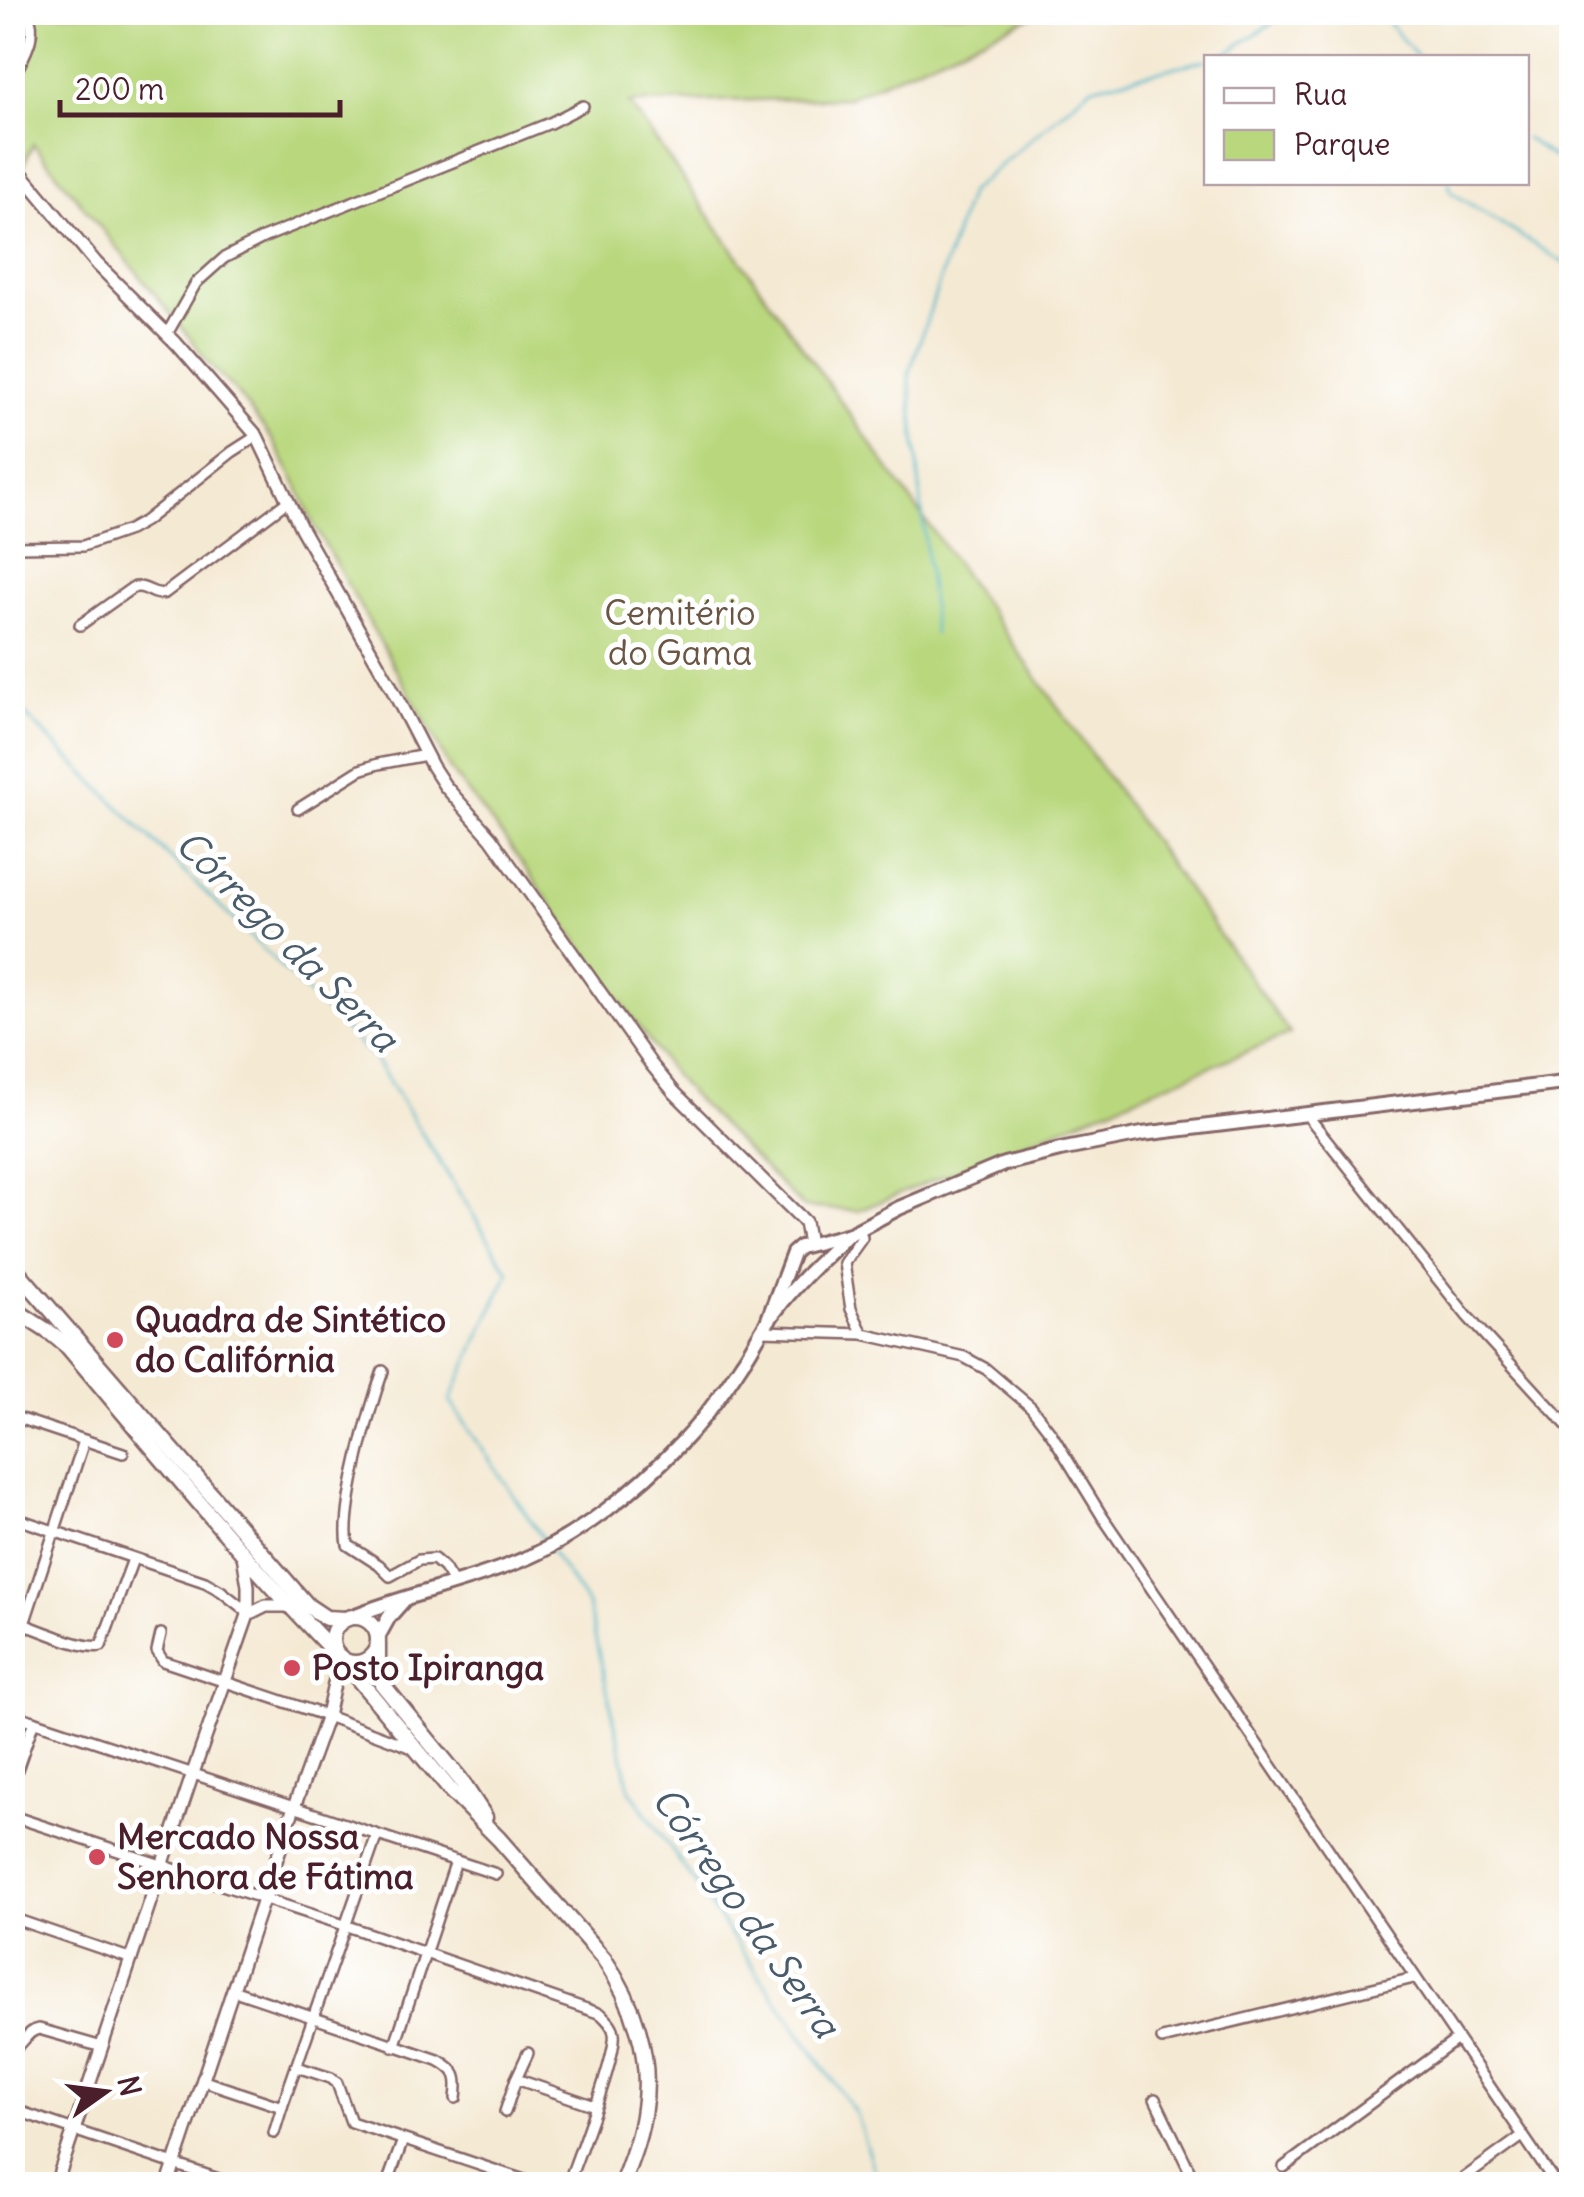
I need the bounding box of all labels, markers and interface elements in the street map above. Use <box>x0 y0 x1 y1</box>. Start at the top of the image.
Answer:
scale bar <box>60 55 340 117</box>
legend <box>1204 55 1529 185</box>
text: 200 m <box>75 70 164 108</box>
text: Rua <box>1294 75 1347 113</box>
text: Parque <box>1294 125 1390 163</box>
park label: Cemitério do Gama <box>604 590 756 674</box>
water label: Córrego da Serra <box>166 820 410 1063</box>
place label: Quadra de Sintético do Califórnia <box>135 1297 446 1381</box>
marker: Quadra de Sintético do Califórnia <box>104 1329 126 1351</box>
place label: Posto Ipiranga <box>312 1645 544 1689</box>
marker: Posto Ipiranga <box>281 1657 303 1679</box>
water label: Córrego da Serra <box>643 1777 852 2048</box>
place label: Mercado Nossa Senhora de Fátima <box>117 1814 414 1898</box>
marker: Mercado Nossa Senhora de Fátima <box>86 1846 108 1868</box>
north arrow <box>55 2042 155 2142</box>
text: N <box>109 2072 149 2100</box>

